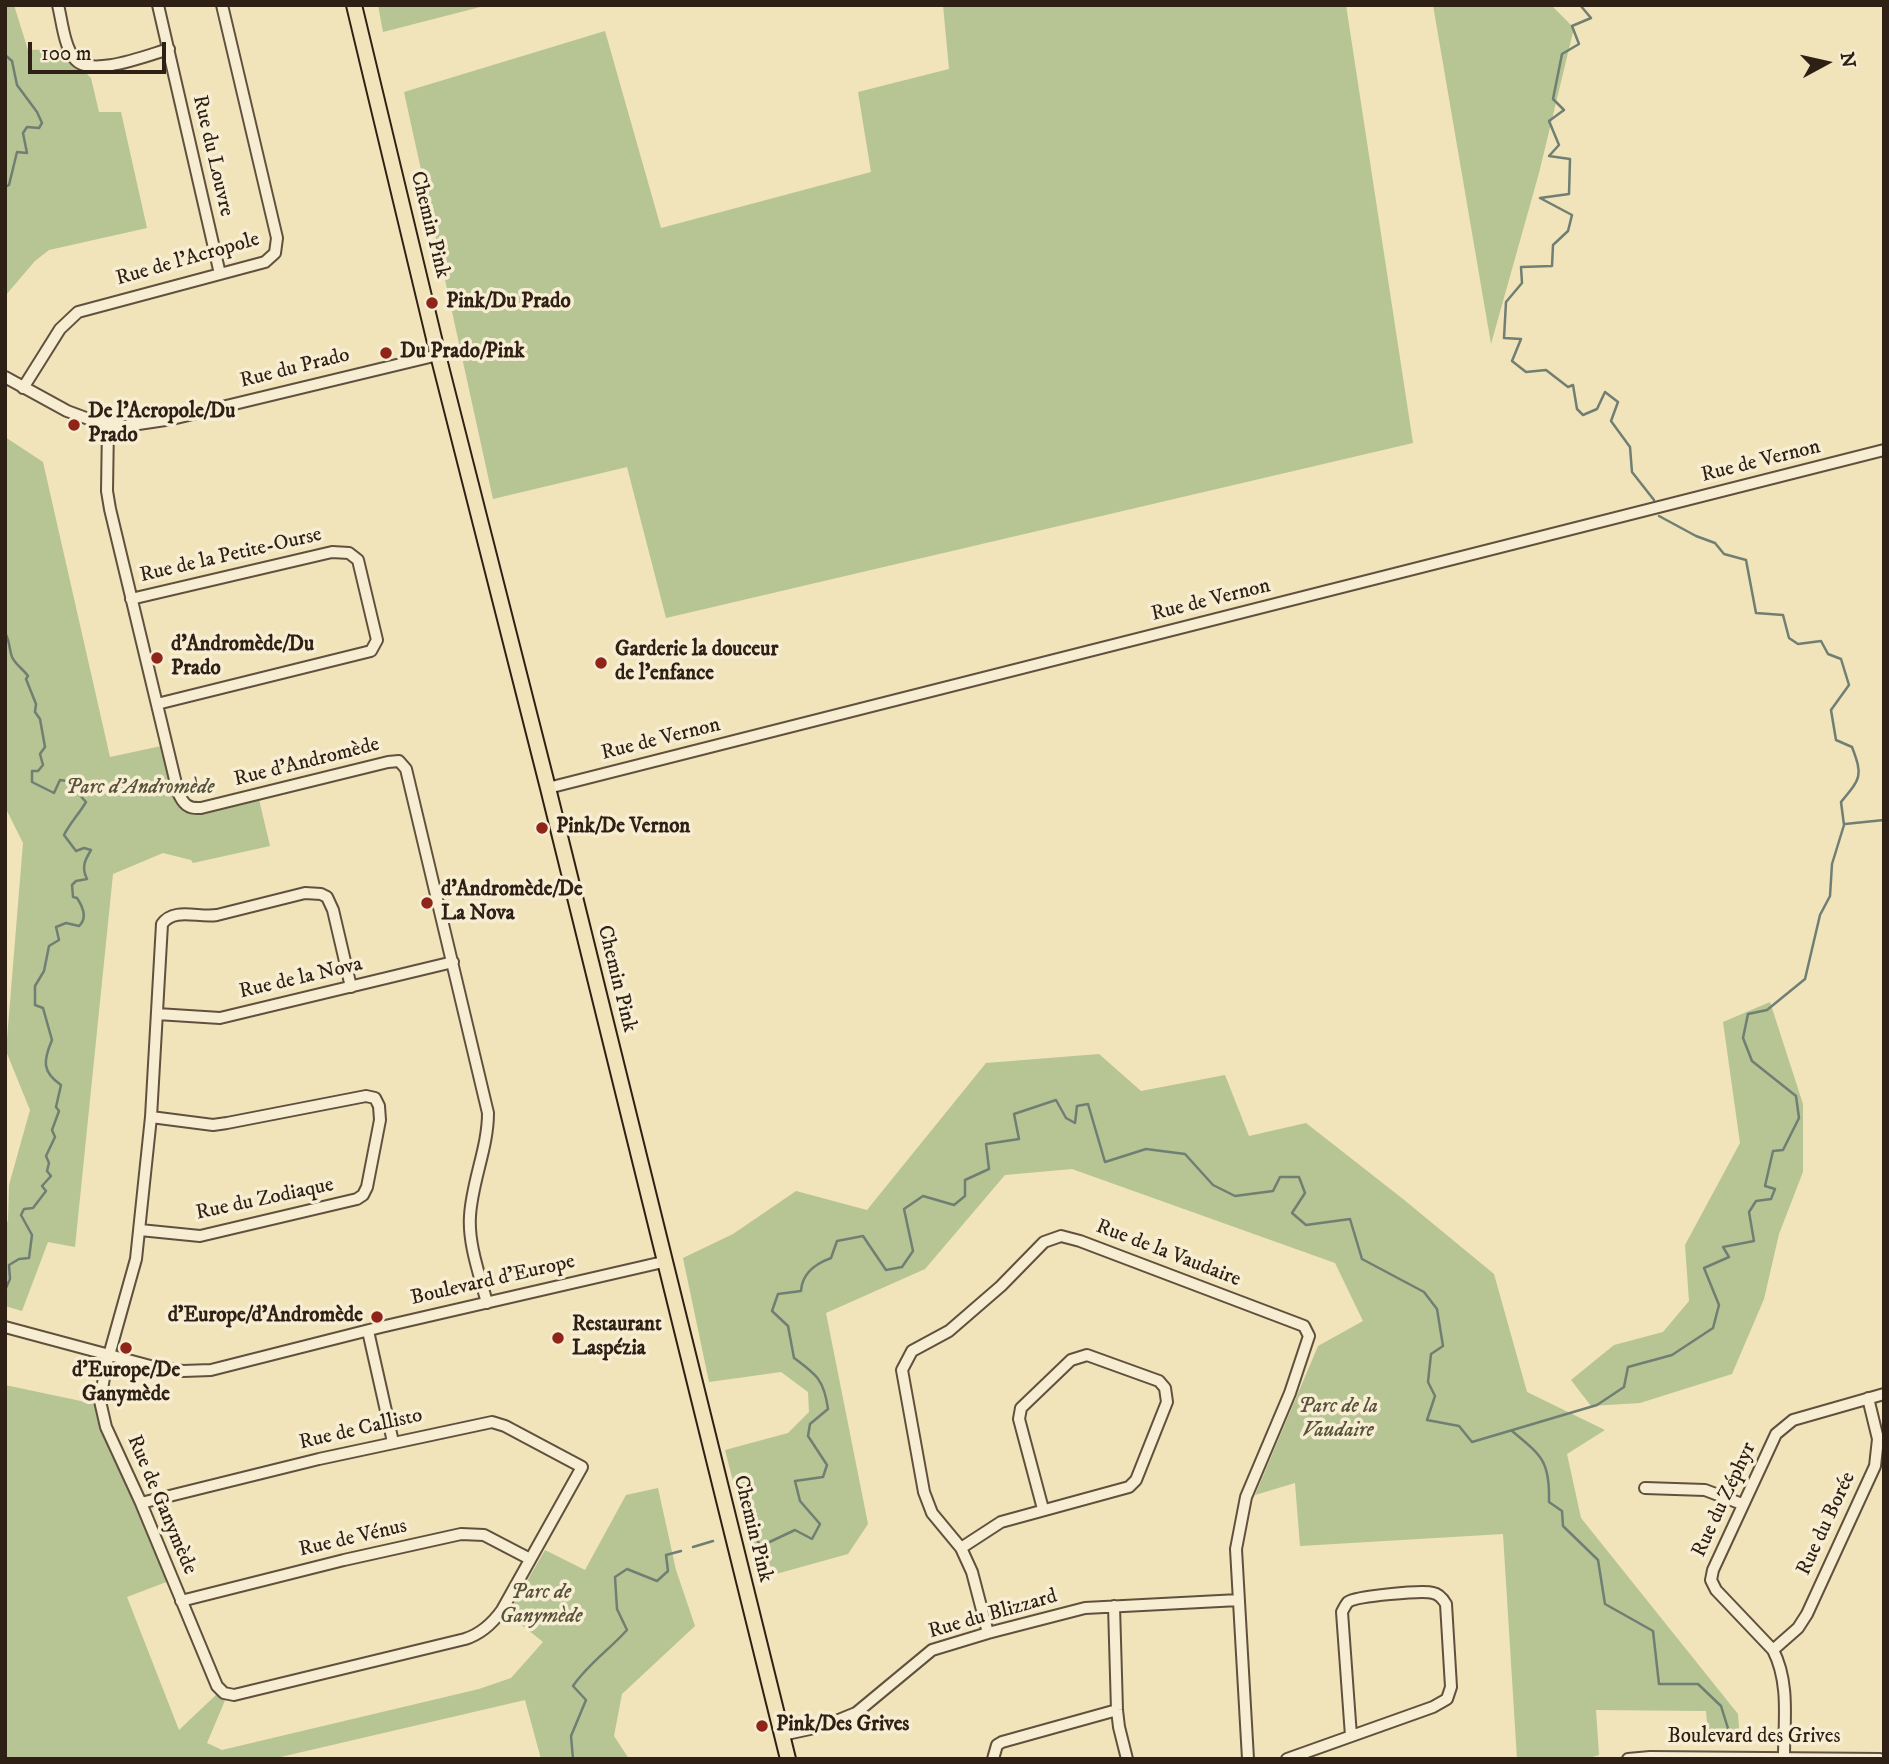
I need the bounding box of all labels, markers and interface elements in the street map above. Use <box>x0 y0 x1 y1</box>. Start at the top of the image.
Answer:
scale bar <box>32 28 170 72</box>
north arrow <box>1791 28 1861 98</box>
text: 100 m <box>41 41 92 67</box>
text: N <box>1835 51 1860 69</box>
street label: Rue du Louvre <box>186 93 238 219</box>
street label: Chemin Pink <box>404 169 454 281</box>
street label: Rue de l'Acropole <box>113 227 263 293</box>
place label: Pink/Du Prado <box>446 290 571 316</box>
marker: Pink/Du Prado <box>424 295 440 311</box>
place label: Du Prado/Pink <box>400 340 525 366</box>
street label: Rue du Prado <box>238 343 352 395</box>
marker: Du Prado/Pink <box>378 345 394 361</box>
place label: De l'Acropole/Du Prado <box>88 400 235 450</box>
marker: De l'Acropole/Du Prado <box>66 417 82 433</box>
street label: Rue de Vernon <box>1699 435 1823 489</box>
street label: Rue de la Petite-Ourse <box>138 523 324 589</box>
street label: Rue de Vernon <box>1149 574 1273 628</box>
place label: d'Andromède/Du Prado <box>171 633 314 683</box>
place label: Garderie la douceur de l'enfance <box>615 638 778 688</box>
marker: d'Andromède/Du Prado <box>149 650 165 666</box>
marker: Garderie la douceur de l'enfance <box>593 655 609 671</box>
street label: Rue de Vernon <box>599 713 723 767</box>
street label: Rue d'Andromède <box>232 733 382 793</box>
park label: Parc d'Andromède <box>66 776 214 802</box>
place label: Pink/De Vernon <box>556 815 690 841</box>
marker: Pink/De Vernon <box>534 820 550 836</box>
place label: d'Andromède/De La Nova <box>441 878 583 928</box>
marker: d'Andromède/De La Nova <box>419 895 435 911</box>
street label: Chemin Pink <box>591 923 641 1035</box>
street label: Rue de la Nova <box>237 953 365 1005</box>
street label: Rue du Zodiaque <box>194 1173 336 1227</box>
street label: Rue de la Vaudaire <box>1092 1215 1244 1293</box>
street label: Boulevard d'Europe <box>409 1250 577 1312</box>
place label: d'Europe/d'Andromède <box>168 1304 363 1330</box>
marker: d'Europe/d'Andromède <box>369 1309 385 1325</box>
place label: Restaurant Laspézia <box>572 1313 662 1363</box>
marker: Restaurant Laspézia <box>550 1330 566 1346</box>
marker: d'Europe/De Ganymède <box>118 1340 134 1356</box>
place label: d'Europe/De Ganymède <box>72 1359 180 1409</box>
park label: Parc de la Vaudaire <box>1298 1395 1378 1445</box>
street label: Rue de Callisto <box>297 1404 425 1456</box>
street label: Rue de Ganymède <box>120 1432 202 1578</box>
street label: Rue du Zéphyr <box>1687 1439 1763 1561</box>
street label: Rue du Borée <box>1792 1468 1862 1580</box>
street label: Chemin Pink <box>727 1473 777 1585</box>
street label: Rue de Vénus <box>297 1514 409 1564</box>
park label: Parc de Ganymède <box>500 1581 582 1631</box>
street label: Rue du Blizzard <box>926 1585 1060 1645</box>
place label: Pink/Des Grives <box>776 1713 909 1739</box>
marker: Pink/Des Grives <box>754 1718 770 1734</box>
street label: Boulevard des Grives <box>1668 1725 1840 1751</box>

